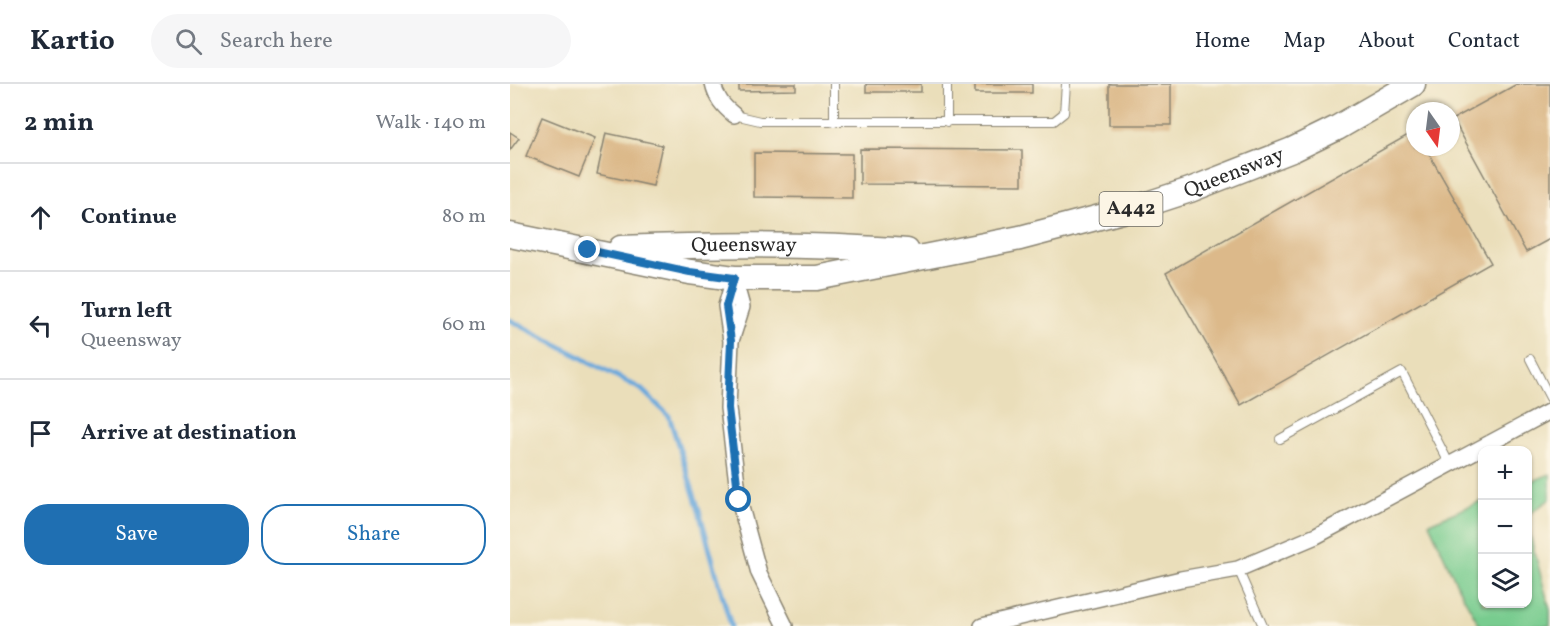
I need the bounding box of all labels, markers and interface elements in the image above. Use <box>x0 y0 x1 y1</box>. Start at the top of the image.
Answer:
search box <box>151 14 571 68</box>
text: Kartio <box>30 22 115 61</box>
icon: search <box>172 25 205 58</box>
text: Search here <box>220 26 333 57</box>
text: Home <box>1195 27 1250 56</box>
text: Map <box>1283 27 1325 56</box>
text: About <box>1358 27 1415 56</box>
text: Contact <box>1448 27 1520 56</box>
north arrow <box>1406 102 1460 156</box>
text: 2 min <box>24 105 94 141</box>
text: Walk · 140 m <box>376 109 486 137</box>
street label: Queensway <box>1179 140 1289 206</box>
road number: A442 <box>1100 192 1162 226</box>
icon: ahead <box>24 201 57 234</box>
text: Continue <box>81 202 177 233</box>
text: 80 m <box>442 203 486 231</box>
street label: Queensway <box>691 230 798 260</box>
route end <box>574 236 600 262</box>
text: Turn left <box>81 296 172 327</box>
icon: left <box>24 309 57 342</box>
text: 60 m <box>442 311 486 339</box>
text: Queensway <box>81 327 182 355</box>
icon: arrive <box>24 417 57 450</box>
text: Arrive at destination <box>81 418 297 449</box>
map controls <box>1478 446 1532 608</box>
button: + <box>1478 446 1532 500</box>
route start <box>725 486 751 512</box>
button: − <box>1478 500 1532 554</box>
button: Save <box>24 504 249 565</box>
button: Share <box>261 504 486 565</box>
button: layers <box>1478 554 1532 608</box>

